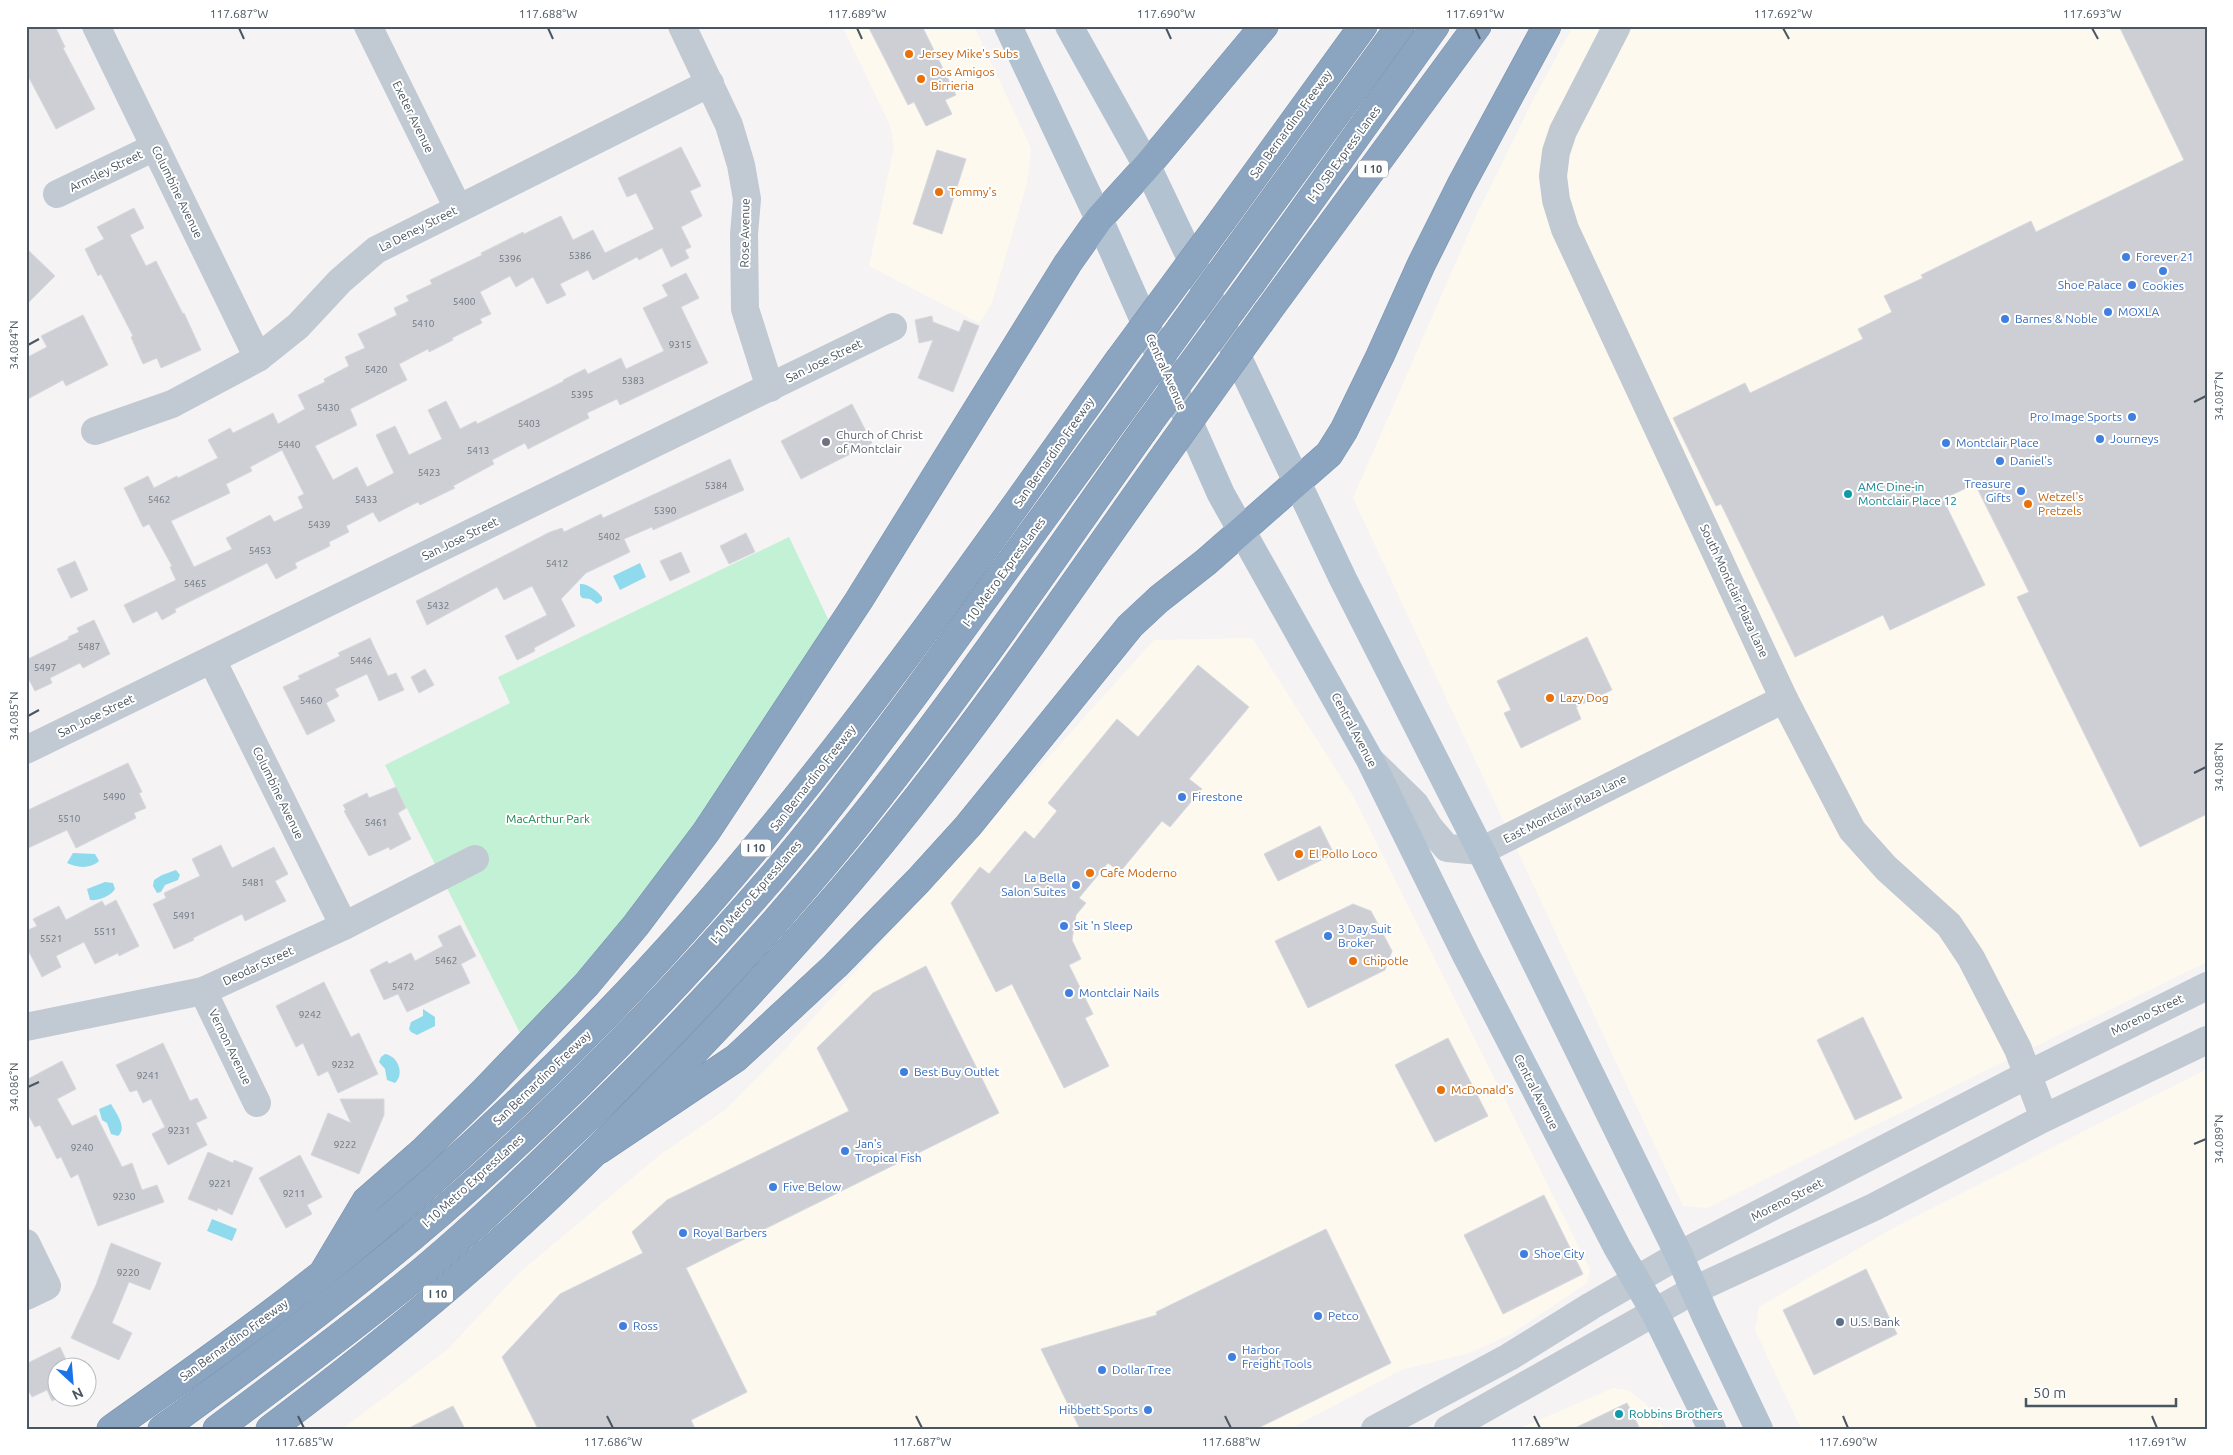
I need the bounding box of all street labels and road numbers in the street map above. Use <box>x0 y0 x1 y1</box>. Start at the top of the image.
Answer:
street label: San Bernardino Freeway <box>1247 67 1334 180</box>
street label: Exeter Avenue <box>390 79 436 155</box>
street label: I-10 SB Express Lanes <box>1305 103 1383 204</box>
street label: Columbine Avenue <box>149 143 205 240</box>
street label: Armsley Street <box>67 147 145 194</box>
road number: I 10 <box>1358 160 1388 178</box>
street label: Rose Avenue <box>737 198 752 268</box>
street label: La Deney Street <box>377 203 459 254</box>
street label: Central Avenue <box>1144 331 1189 412</box>
street label: San Jose Street <box>784 336 864 385</box>
street label: San Bernardino Freeway <box>1011 395 1096 509</box>
street label: San Jose Street <box>420 514 500 563</box>
street label: I-10 Metro ExpressLanes <box>960 515 1047 629</box>
street label: South Montclair Plaza Lane <box>1698 522 1771 659</box>
street label: Central Avenue <box>1329 690 1380 769</box>
street label: San Jose Street <box>56 691 136 740</box>
street label: San Bernardino Freeway <box>767 722 858 833</box>
street label: Columbine Avenue <box>250 744 306 841</box>
street label: East Montclair Plaza Lane <box>1501 772 1628 845</box>
street label: I-10 Metro ExpressLanes <box>708 838 804 946</box>
road number: I 10 <box>741 840 771 856</box>
street label: Deodar Street <box>221 943 295 988</box>
street label: Moreno Street <box>2109 991 2185 1038</box>
street label: Vernon Avenue <box>207 1007 254 1087</box>
street label: San Bernardino Freeway <box>490 1028 593 1128</box>
street label: Central Avenue <box>1512 1052 1561 1132</box>
street label: I-10 Metro ExpressLanes <box>419 1132 526 1229</box>
street label: Moreno Street <box>1749 1176 1825 1223</box>
road number: I 10 <box>423 1286 453 1302</box>
street label: San Bernardino Freeway <box>177 1296 290 1383</box>

